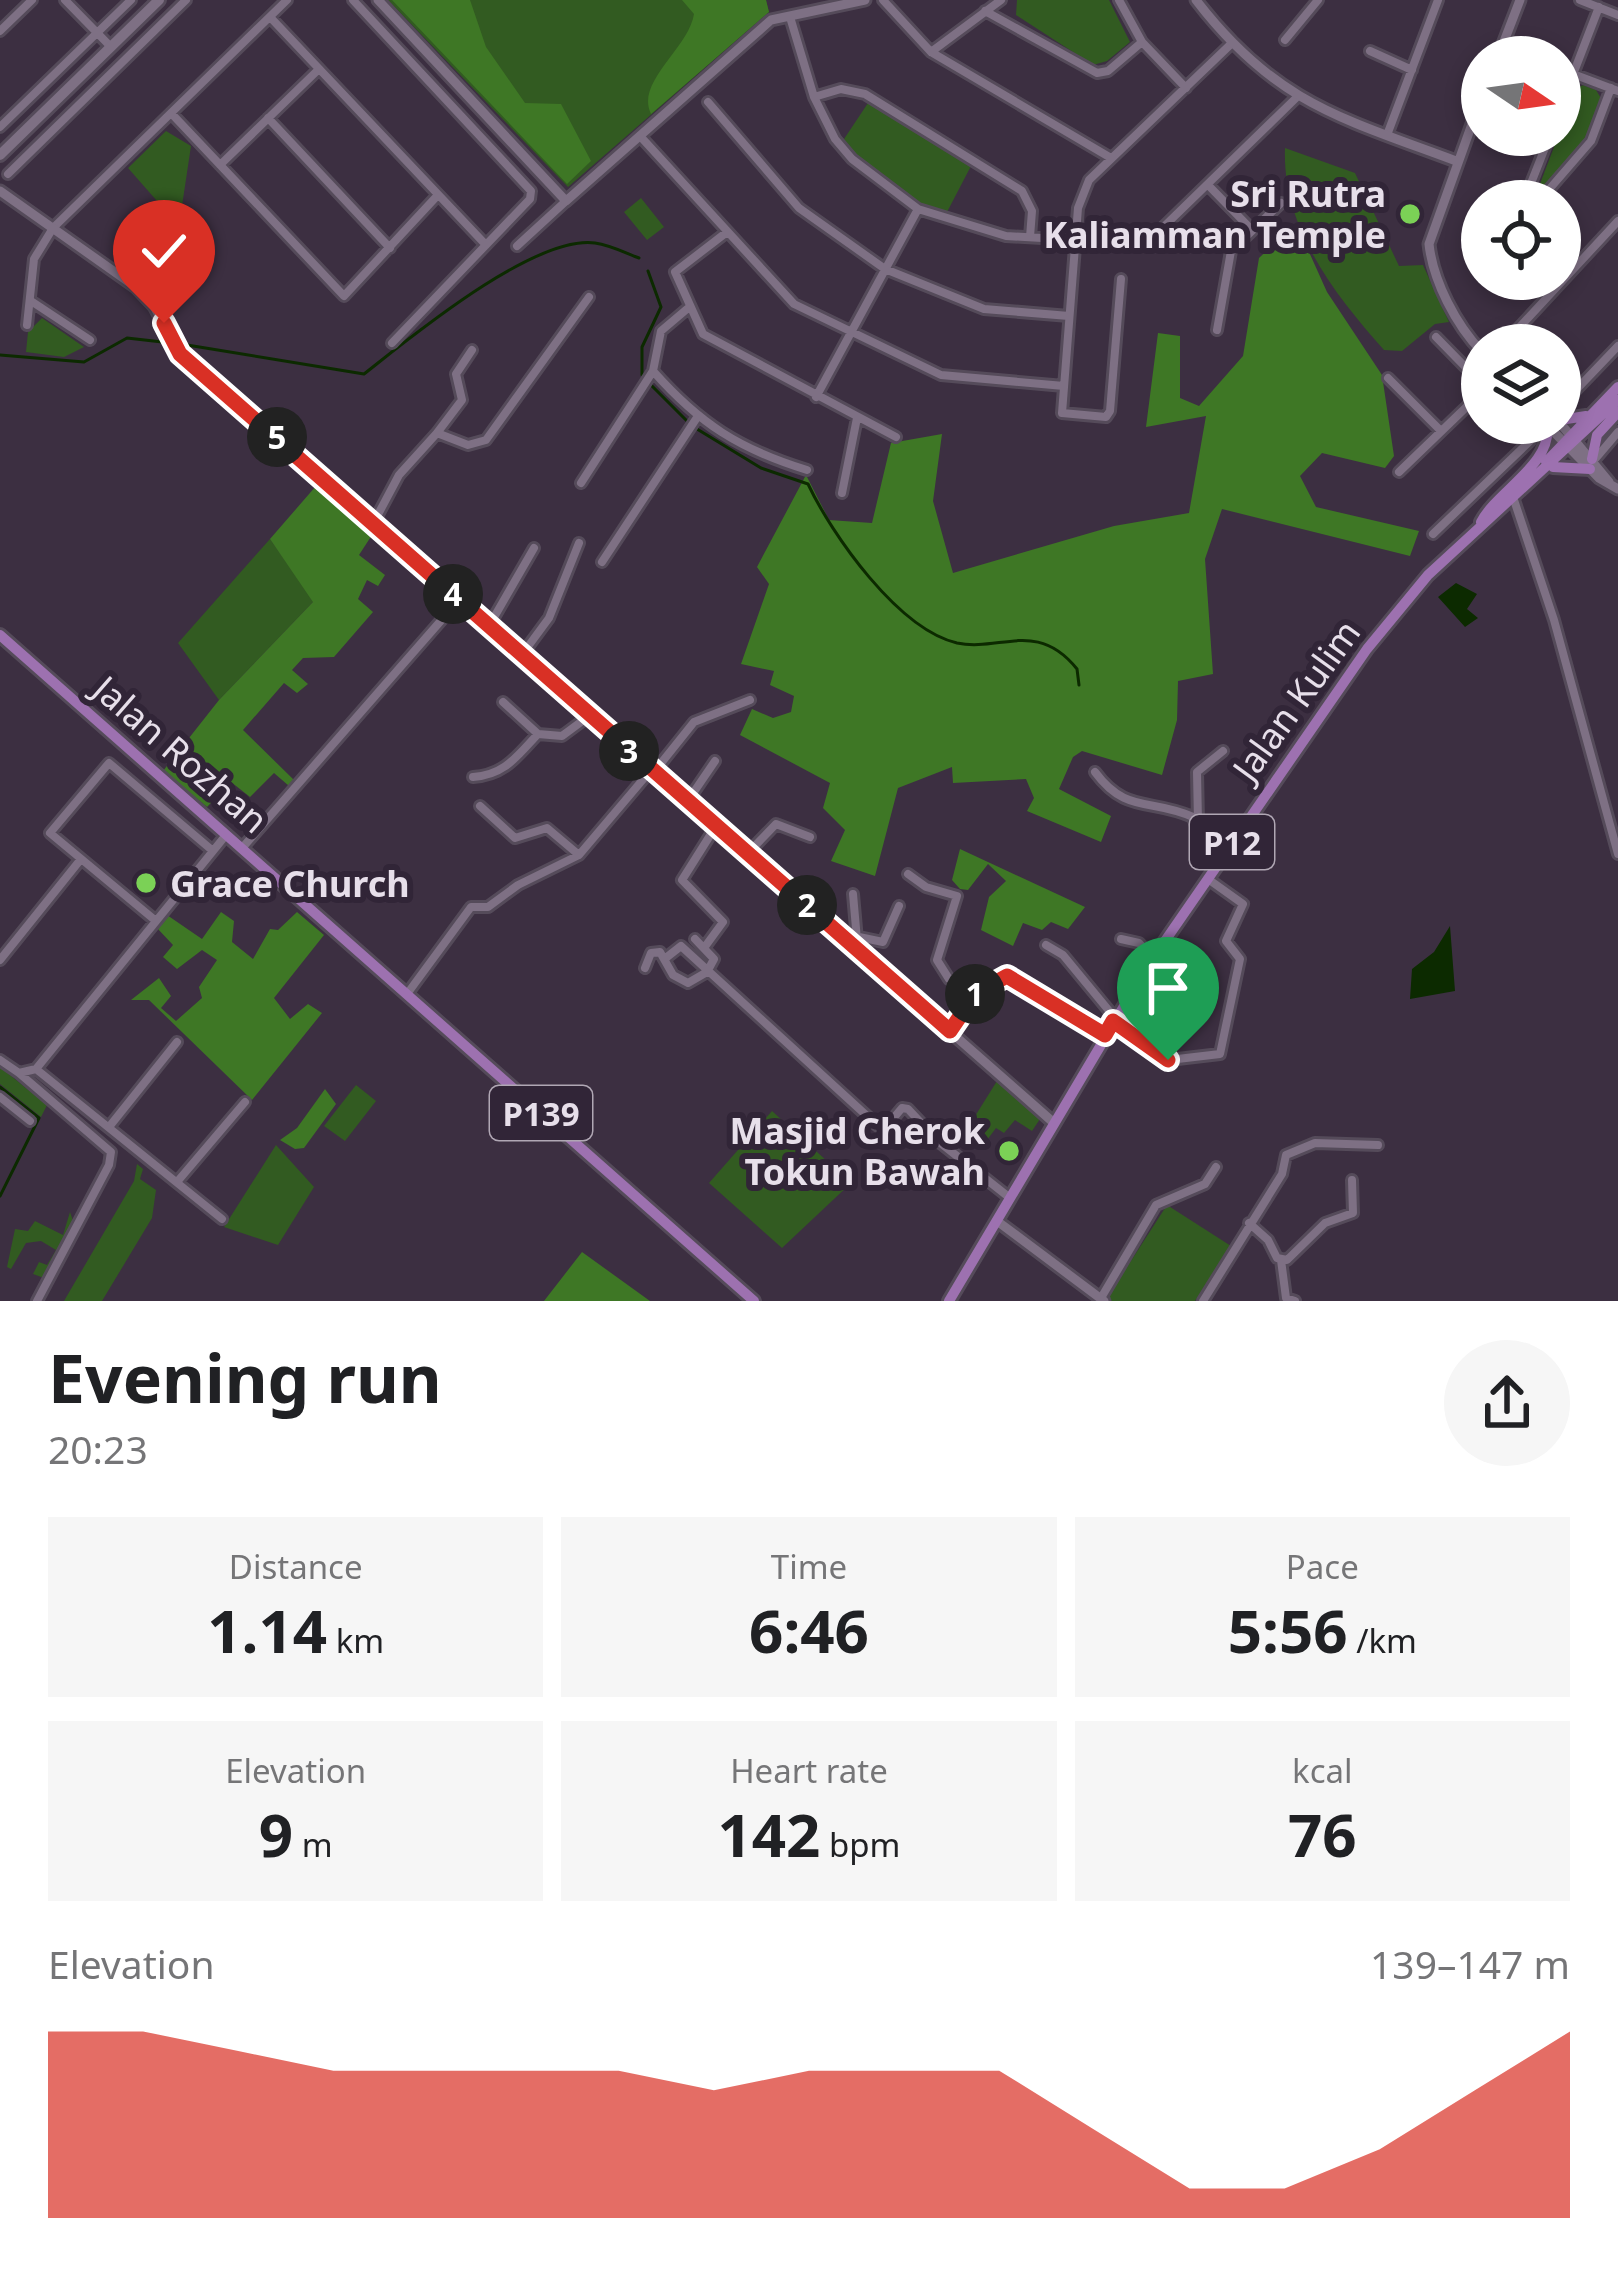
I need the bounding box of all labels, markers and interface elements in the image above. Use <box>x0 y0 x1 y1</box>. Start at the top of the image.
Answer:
north arrow <box>1461 36 1581 156</box>
map controls <box>1461 36 1581 444</box>
place label: Sri Rutra Kaliamman Temple <box>1043 169 1386 259</box>
button: locate <box>1461 180 1581 300</box>
pin <box>113 200 215 323</box>
marker: Sri Rutra Kaliamman Temple <box>1397 201 1423 227</box>
icon: check <box>131 218 197 284</box>
button: layers <box>1461 324 1581 444</box>
pin: 5 <box>247 407 307 467</box>
text: 5 <box>268 414 286 459</box>
pin: 4 <box>423 564 483 624</box>
text: 4 <box>444 571 462 616</box>
street label: Jalan Kulim <box>1219 610 1371 793</box>
street label: Jalan Rozhan <box>81 663 279 844</box>
pin: 3 <box>599 721 659 781</box>
text: 3 <box>620 728 638 773</box>
road number: P12 <box>1190 815 1274 869</box>
place label: Grace Church <box>170 859 410 908</box>
marker: Grace Church <box>133 870 159 896</box>
pin: 2 <box>777 875 837 935</box>
text: 2 <box>798 882 816 927</box>
pin <box>1117 937 1219 1060</box>
icon: arrive <box>1135 955 1201 1021</box>
pin: 1 <box>945 964 1005 1024</box>
text: 1 <box>966 971 984 1016</box>
road number: P139 <box>490 1086 592 1140</box>
place label: Masjid Cherok Tokun Bawah <box>730 1106 986 1196</box>
marker: Masjid Cherok Tokun Bawah <box>996 1138 1022 1164</box>
text: Evening run <box>48 1332 442 1422</box>
button: share <box>1444 1340 1570 1466</box>
text: 20:23 <box>48 1422 148 1475</box>
text: Distance <box>229 1544 363 1589</box>
text: Time <box>771 1544 847 1589</box>
text: Pace <box>1286 1544 1359 1589</box>
text: 1.14 <box>207 1589 327 1671</box>
text: 6:46 <box>749 1589 869 1671</box>
text: 5:56 <box>1228 1589 1348 1671</box>
text: km <box>327 1618 384 1663</box>
text: /km <box>1348 1618 1417 1663</box>
text: Elevation <box>225 1748 366 1793</box>
text: Heart rate <box>730 1748 888 1793</box>
text: kcal <box>1292 1748 1353 1793</box>
text: 9 <box>259 1793 293 1875</box>
text: 142 <box>717 1793 820 1875</box>
text: 76 <box>1288 1793 1357 1875</box>
text: m <box>293 1822 333 1867</box>
text: bpm <box>820 1822 900 1867</box>
text: Elevation <box>48 1937 215 1990</box>
text: 139–147 m <box>1370 1937 1570 1990</box>

